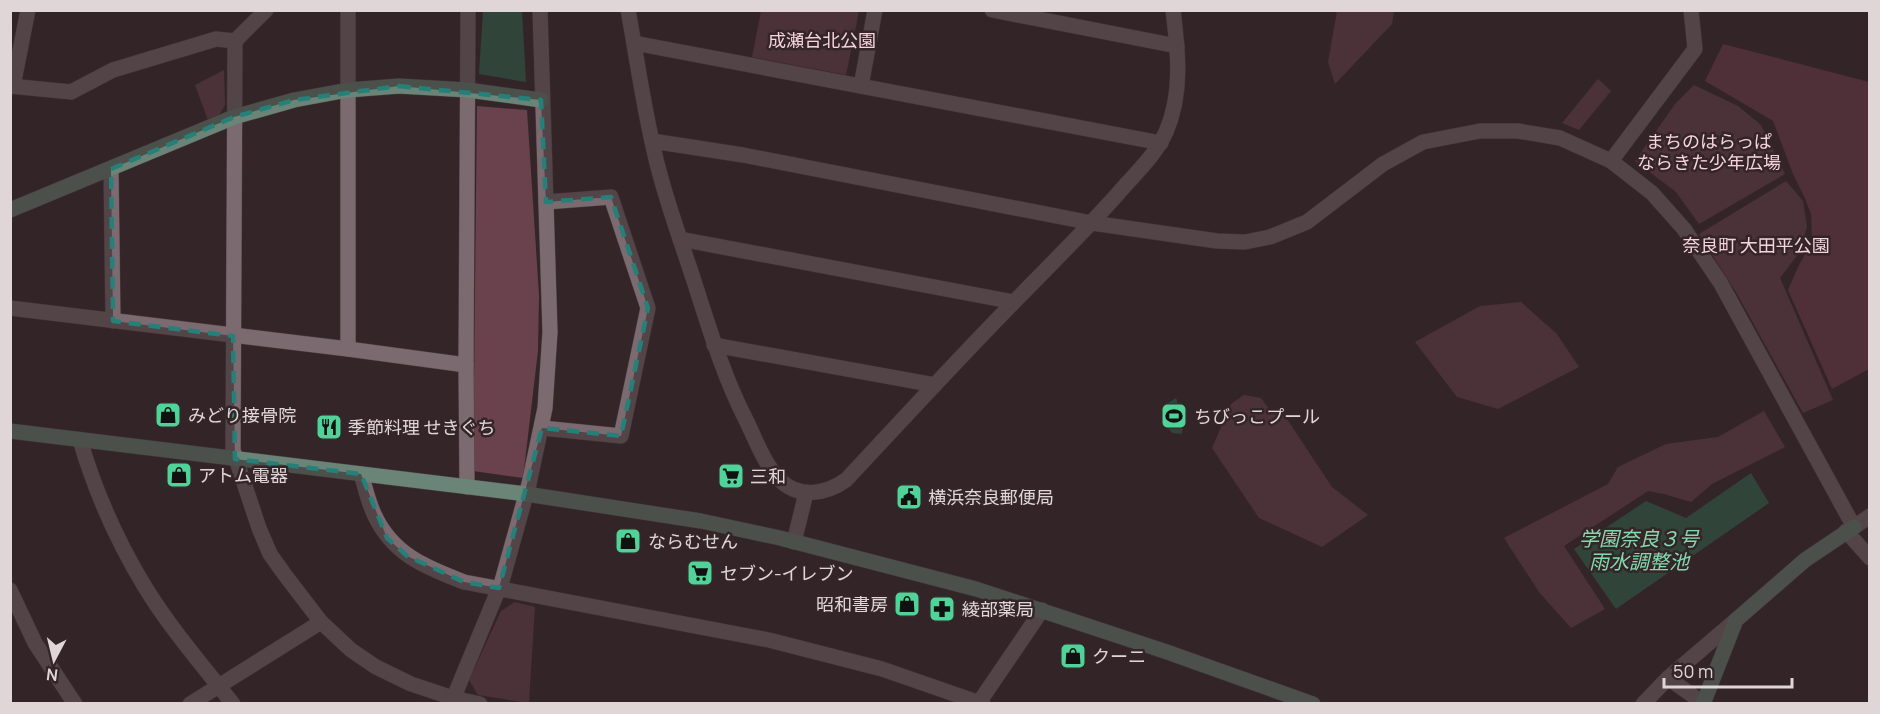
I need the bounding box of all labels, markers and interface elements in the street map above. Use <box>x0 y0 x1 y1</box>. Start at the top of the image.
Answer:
park label: 成瀬台北公園 <box>768 28 876 52</box>
park label: まちのはらっぱ ならきた少年広場 <box>1637 129 1781 174</box>
park label: 奈良町 大田平公園 <box>1682 233 1830 257</box>
shop icon: みどり接骨院 <box>153 400 183 430</box>
sports icon: ちびっこプール <box>1159 401 1189 431</box>
place label: みどり接骨院 <box>188 403 296 427</box>
place label: ちびっこプール <box>1194 404 1320 428</box>
restaurant icon: 季節料理 せきぐち <box>314 412 344 442</box>
place label: 季節料理 せきぐち <box>348 415 496 439</box>
shop icon: アトム電器 <box>164 460 194 490</box>
supermarket icon: 三和 <box>716 461 746 491</box>
place label: アトム電器 <box>198 463 288 487</box>
place label: 三和 <box>750 464 786 488</box>
public building icon: 横浜奈良郵便局 <box>894 482 924 512</box>
place label: 横浜奈良郵便局 <box>928 485 1054 509</box>
water label: 学園奈良３号 雨水調整池 <box>1579 525 1701 575</box>
shop icon: ならむせん <box>613 526 643 556</box>
place label: ならむせん <box>648 529 738 553</box>
supermarket icon: セブン-イレブン <box>685 558 715 588</box>
place label: セブン-イレブン <box>720 561 854 585</box>
shop icon: 昭和書房 <box>892 589 922 619</box>
place label: 昭和書房 <box>816 592 888 616</box>
pharmacy icon: 綾部薬局 <box>927 594 957 624</box>
place label: 綾部薬局 <box>962 597 1034 621</box>
north arrow <box>24 630 84 690</box>
shop icon: クーニ <box>1058 641 1088 671</box>
place label: クーニ <box>1092 644 1146 668</box>
scale bar <box>1664 651 1792 689</box>
text: 50 m <box>1673 659 1713 683</box>
text: N <box>45 663 59 687</box>

